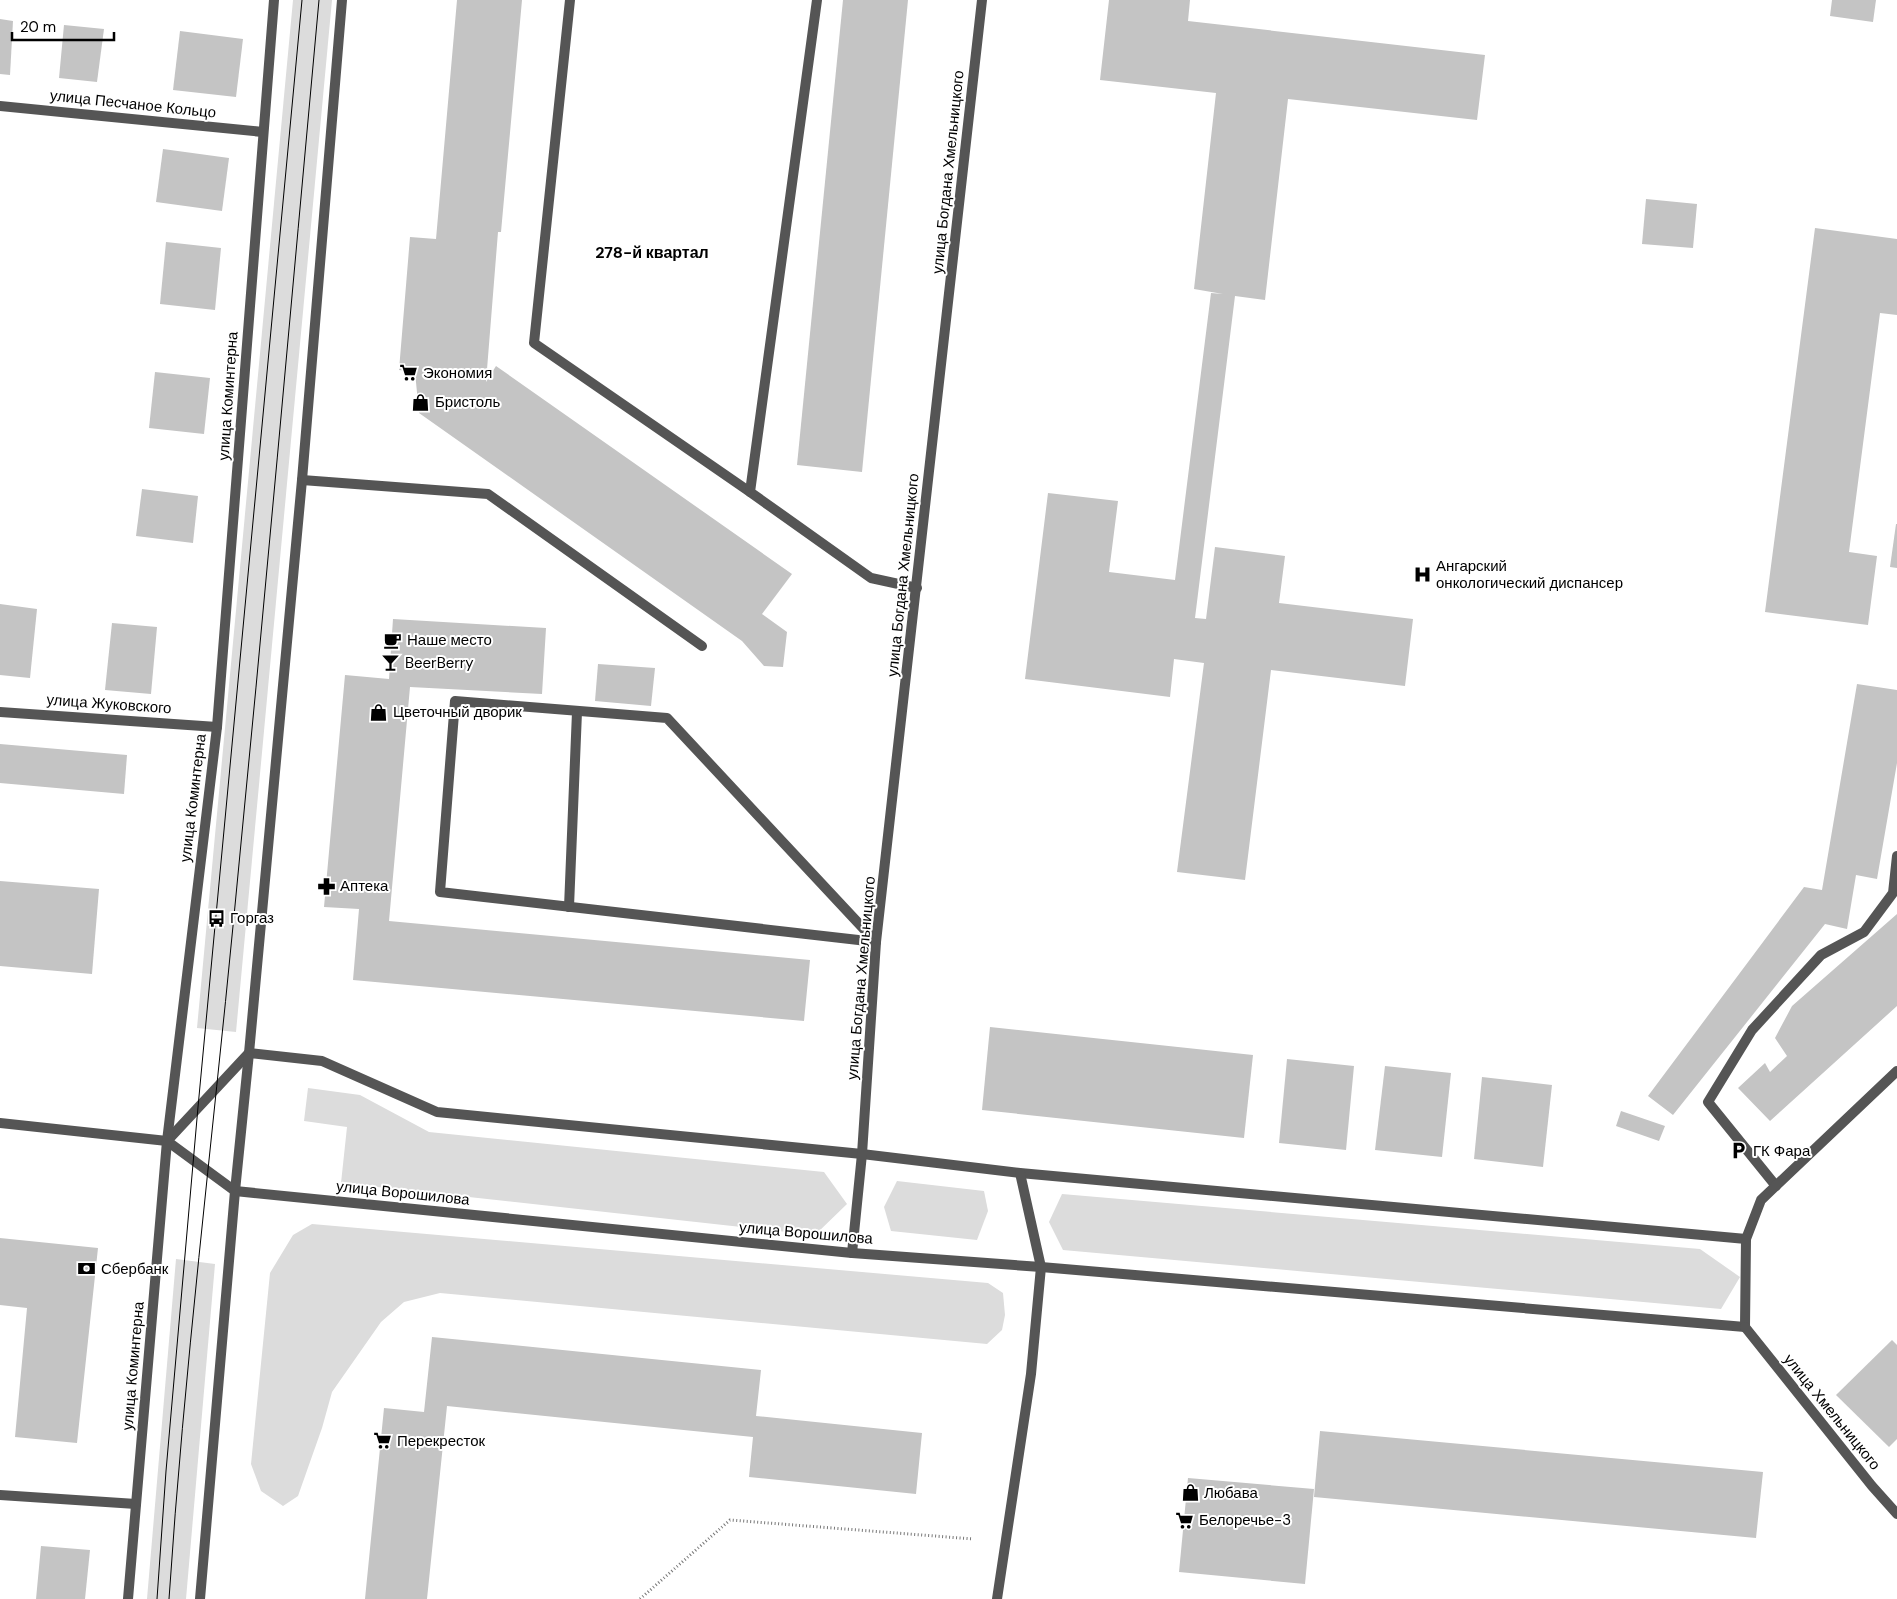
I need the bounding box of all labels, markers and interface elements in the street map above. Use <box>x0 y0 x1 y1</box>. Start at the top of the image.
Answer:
scale bar <box>12 10 115 42</box>
text: 20 m <box>20 17 56 37</box>
street label: улица Богдана Хмельницкого <box>927 69 969 275</box>
street label: улица Песчаное Кольцо <box>49 85 217 123</box>
district label: 278-й квартал <box>595 242 709 263</box>
street label: улица Коминтерна <box>214 330 243 461</box>
supermarket icon: Экономия <box>399 363 419 383</box>
place label: Экономия <box>423 363 492 383</box>
shop icon: Бристоль <box>411 392 431 412</box>
place label: Бристоль <box>435 392 501 412</box>
street label: улица Богдана Хмельницкого <box>882 472 924 678</box>
place label: Ангарский онкологический диспансер <box>1436 556 1623 593</box>
hospital icon: Ангарский онкологический диспансер <box>1412 565 1432 585</box>
cafe icon: Наше место <box>383 630 403 650</box>
place label: Наше место <box>407 630 492 650</box>
bar icon: BeerBerry <box>381 653 401 673</box>
place label: BeerBerry <box>405 653 474 673</box>
street label: улица Жуковского <box>46 690 172 718</box>
shop icon: Цветочный дворик <box>369 702 389 722</box>
place label: Цветочный дворик <box>393 702 522 722</box>
street label: улица Коминтерна <box>175 732 211 863</box>
street label: улица Богдана Хмельницкого <box>842 875 880 1081</box>
pharmacy icon: Аптека <box>316 876 336 896</box>
place label: Аптека <box>340 876 389 896</box>
bus stop icon: Горгаз <box>206 908 226 928</box>
place label: Горгаз <box>230 908 274 928</box>
parking icon: ГК Фара <box>1729 1141 1749 1161</box>
place label: ГК Фара <box>1753 1141 1811 1161</box>
street label: улица Ворошилова <box>335 1176 471 1210</box>
street label: улица Ворошилова <box>738 1217 874 1249</box>
bank icon: Сбербанк <box>77 1259 97 1279</box>
place label: Сбербанк <box>101 1259 169 1279</box>
street label: улица Коминтерна <box>117 1300 149 1431</box>
street label: улица Хмельницкого <box>1779 1350 1885 1474</box>
supermarket icon: Перекресток <box>373 1431 393 1451</box>
place label: Перекресток <box>397 1431 486 1451</box>
shop icon: Любава <box>1180 1483 1200 1503</box>
place label: Любава <box>1204 1483 1258 1503</box>
supermarket icon: Белоречье-3 <box>1175 1510 1195 1530</box>
place label: Белоречье-3 <box>1199 1510 1291 1530</box>

